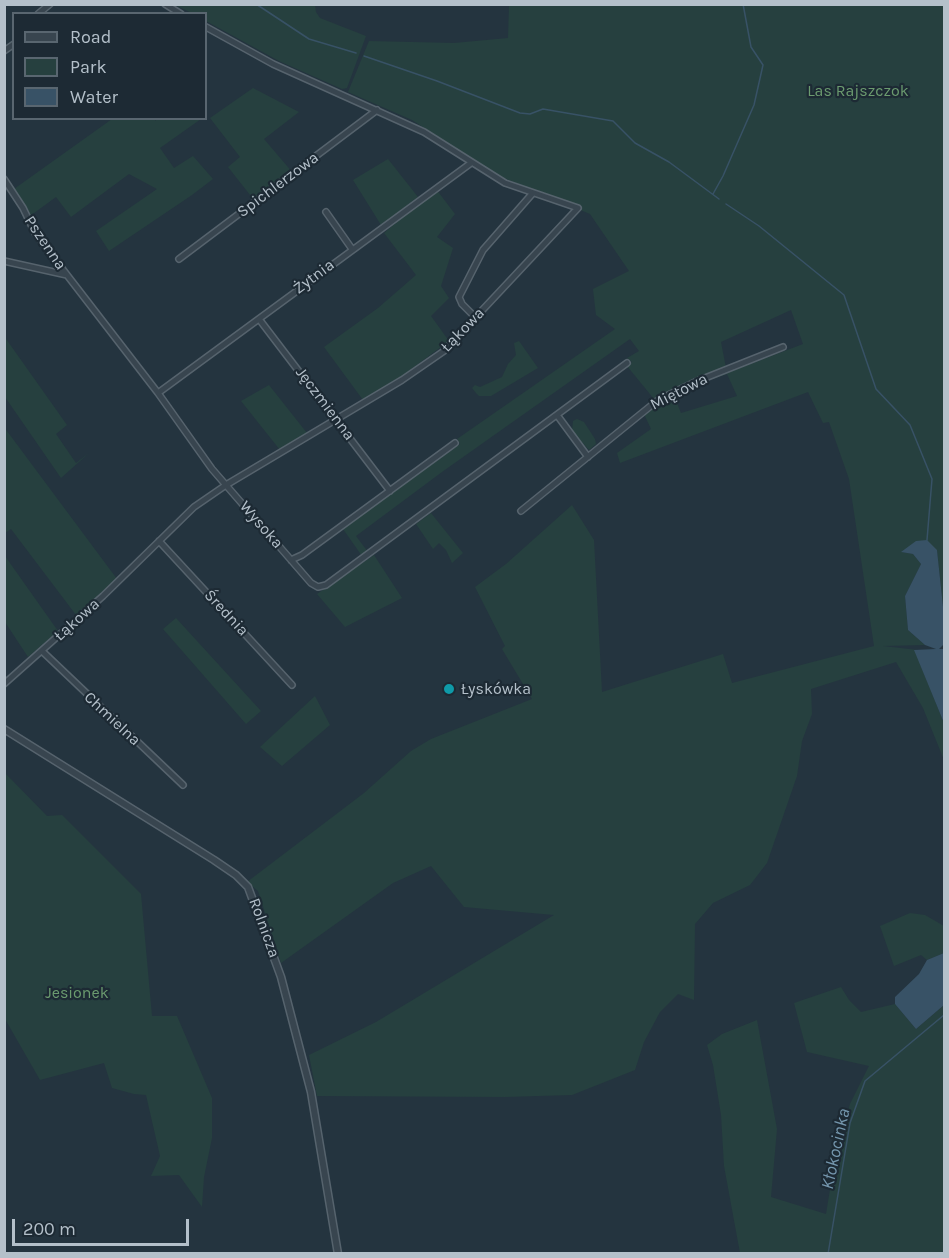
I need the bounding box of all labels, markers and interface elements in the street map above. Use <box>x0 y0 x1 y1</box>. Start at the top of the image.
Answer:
legend <box>12 12 207 120</box>
text: Road <box>70 26 111 48</box>
text: Park <box>70 56 107 78</box>
park label: Las Rajszczok <box>807 81 909 101</box>
text: Water <box>70 86 118 108</box>
street label: Spichlerzowa <box>234 148 322 222</box>
street label: Pszenna <box>20 212 70 274</box>
street label: Żytnia <box>290 255 338 299</box>
street label: Łąkowa <box>437 304 489 356</box>
street label: Jęczmienna <box>291 364 359 444</box>
street label: Miętowa <box>647 369 711 415</box>
street label: Wysoka <box>235 497 287 553</box>
street label: Średnia <box>200 586 252 640</box>
street label: Łąkowa <box>50 595 104 645</box>
place label: Łyskówka <box>461 679 531 699</box>
marker: Łyskówka <box>442 682 456 696</box>
street label: Chmielna <box>80 688 144 750</box>
street label: Rolnicza <box>244 896 284 960</box>
park label: Jesionek <box>45 983 109 1003</box>
water label: Kłokocinka <box>817 1106 855 1192</box>
scale bar <box>15 1207 192 1245</box>
text: 200 m <box>23 1218 76 1240</box>

